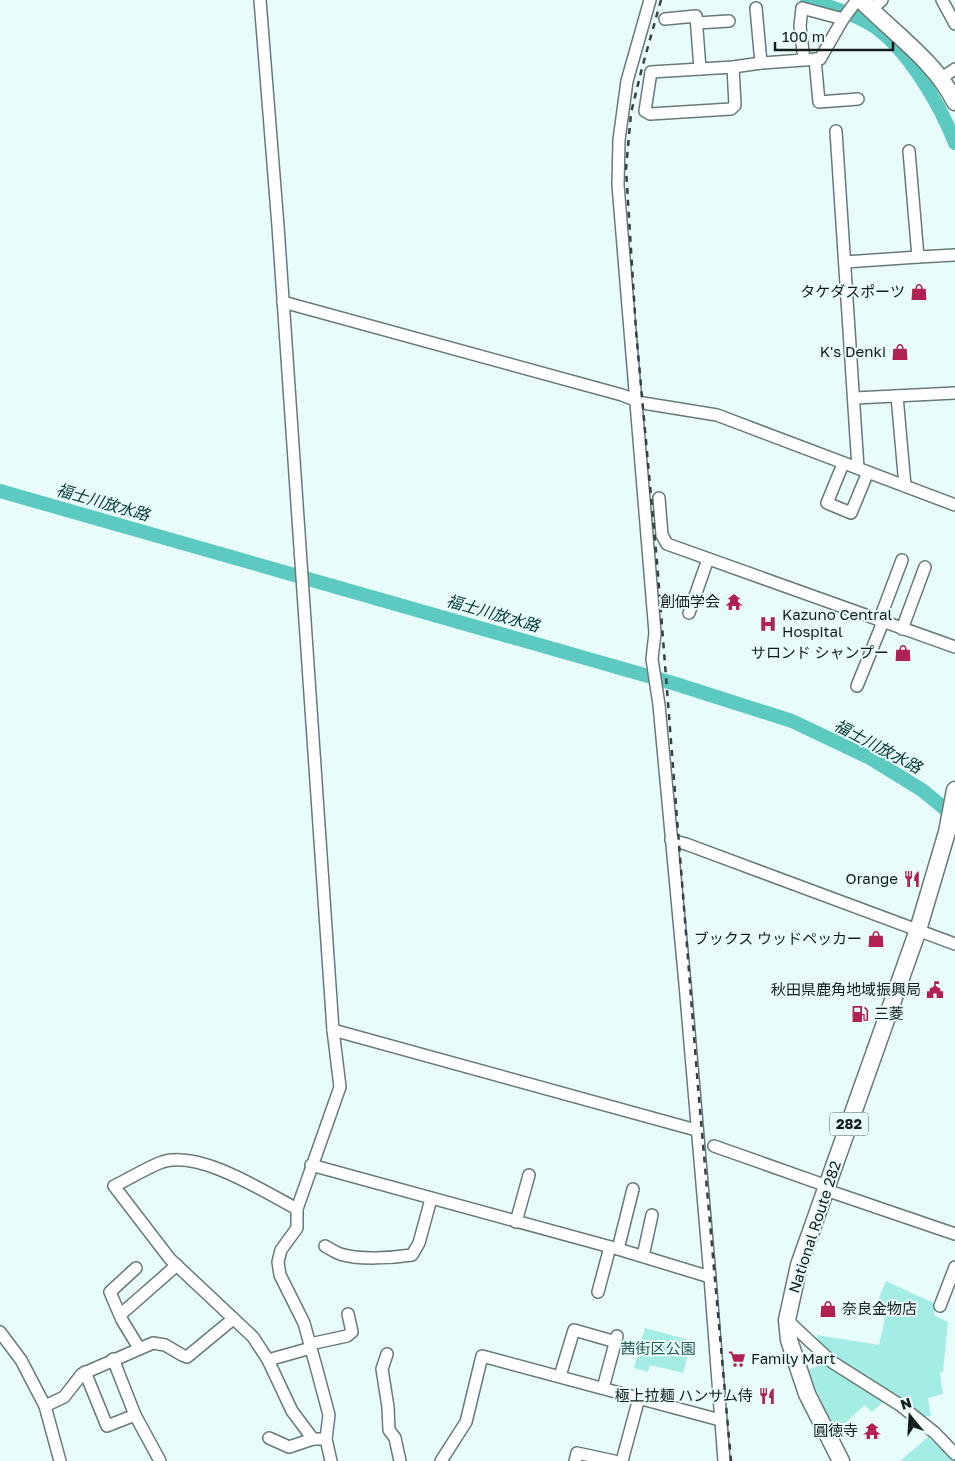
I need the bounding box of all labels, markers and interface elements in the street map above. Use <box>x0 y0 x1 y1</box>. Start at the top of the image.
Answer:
scale bar <box>775 20 892 52</box>
text: 100 m <box>782 27 825 45</box>
place label: タケダスポーツ <box>800 282 905 300</box>
shop icon: タケダスポーツ <box>909 282 929 302</box>
place label: K's Denki <box>820 342 886 360</box>
shop icon: K's Denki <box>890 342 910 362</box>
water label: 福士川放水路 <box>54 479 154 525</box>
water label: 福士川放水路 <box>444 590 544 636</box>
place label: 創価学会 <box>660 592 720 610</box>
temple icon: 創価学会 <box>724 592 744 612</box>
place label: Kazuno Central Hospital <box>782 605 893 640</box>
hospital icon: Kazuno Central Hospital <box>758 614 778 634</box>
place label: サロンド シャンプー <box>751 643 889 661</box>
shop icon: サロンド シャンプー <box>893 643 913 663</box>
water label: 福士川放水路 <box>831 715 927 778</box>
place label: Orange <box>846 869 898 887</box>
restaurant icon: Orange <box>902 869 922 889</box>
place label: ブックス ウッドペッカー <box>694 929 862 947</box>
shop icon: ブックス ウッドペッカー <box>866 929 886 949</box>
place label: 秋田県鹿角地域振興局 <box>771 980 921 998</box>
public building icon: 秋田県鹿角地域振興局 <box>925 980 945 1000</box>
fuel station icon: 三菱 <box>850 1004 870 1024</box>
place label: 三菱 <box>874 1004 904 1022</box>
road number: 282 <box>830 1112 868 1136</box>
street label: National Route 282 <box>784 1158 844 1295</box>
shop icon: 奈良金物店 <box>818 1299 838 1319</box>
place label: 奈良金物店 <box>842 1299 917 1317</box>
park label: 茜街区公園 <box>620 1339 696 1357</box>
supermarket icon: Family Mart <box>727 1349 747 1369</box>
place label: Family Mart <box>751 1349 836 1367</box>
place label: 極上拉麺 ハンサム侍 <box>615 1386 753 1404</box>
restaurant icon: 極上拉麺 ハンサム侍 <box>757 1386 777 1406</box>
north arrow <box>885 1391 935 1441</box>
text: N <box>898 1393 914 1413</box>
place label: 圓徳寺 <box>813 1421 858 1439</box>
temple icon: 圓徳寺 <box>862 1421 882 1441</box>

